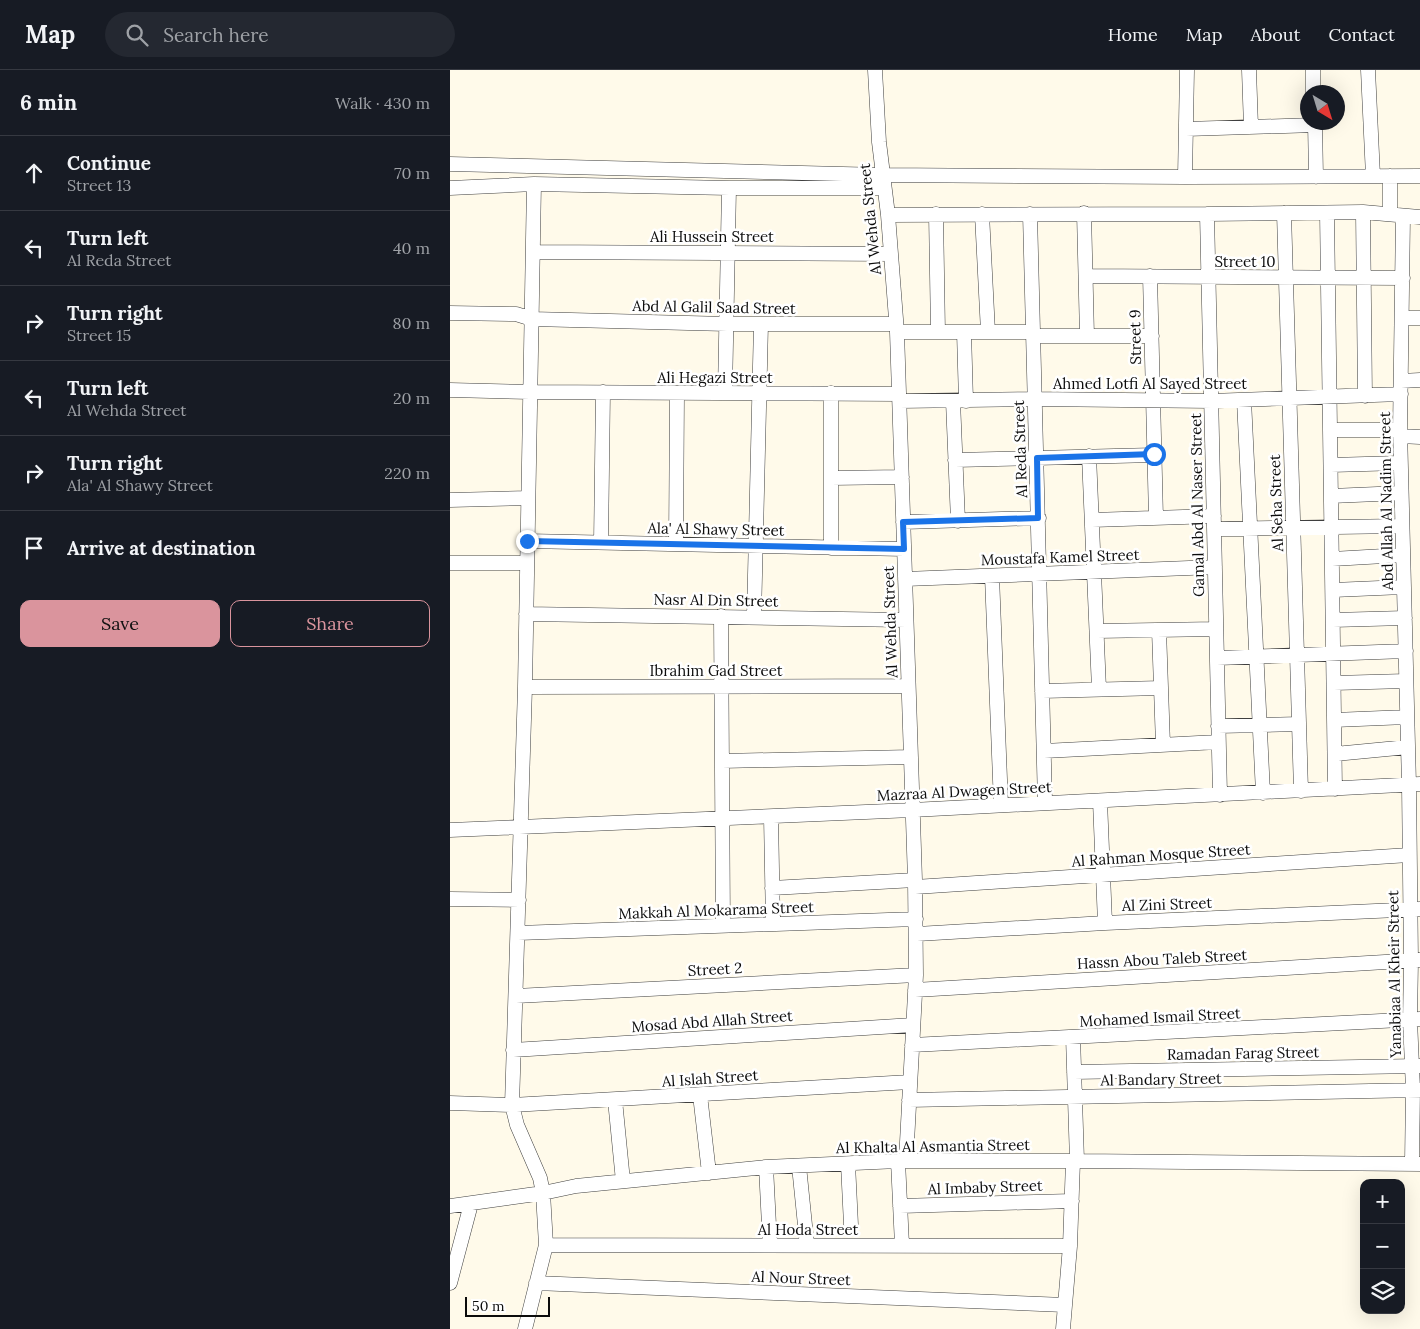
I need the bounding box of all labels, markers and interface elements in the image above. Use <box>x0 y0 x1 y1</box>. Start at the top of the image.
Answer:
search box <box>105 12 455 57</box>
text: Map <box>25 19 75 50</box>
icon: search <box>123 21 151 49</box>
text: Search here <box>163 23 269 47</box>
text: Home <box>1108 23 1158 46</box>
text: Map <box>1186 23 1222 46</box>
text: About <box>1250 23 1300 46</box>
text: Contact <box>1328 23 1395 46</box>
north arrow <box>1300 85 1345 130</box>
text: 6 min <box>20 89 77 116</box>
text: Walk · 430 m <box>335 93 430 113</box>
text: Continue <box>67 151 151 175</box>
icon: ahead <box>20 159 48 187</box>
street label: Al Wehda Street <box>855 162 885 277</box>
text: 70 m <box>394 163 430 183</box>
text: Street 13 <box>67 175 131 195</box>
text: Turn left <box>67 226 148 250</box>
street label: Ali Hussein Street <box>649 227 774 246</box>
icon: left <box>20 234 48 262</box>
text: 40 m <box>393 238 430 258</box>
text: Al Reda Street <box>67 250 172 270</box>
street label: Street 10 <box>1214 252 1276 271</box>
street label: Abd Al Galil Saad Street <box>631 296 796 318</box>
text: Turn right <box>67 301 163 325</box>
icon: right <box>20 309 48 337</box>
street label: Street 9 <box>1125 309 1145 365</box>
text: 80 m <box>393 313 430 333</box>
text: Street 15 <box>67 325 131 345</box>
street label: Ali Hegazi Street <box>656 368 773 387</box>
street label: Ahmed Lotfi Al Sayed Street <box>1052 374 1247 393</box>
text: Turn left <box>67 376 148 400</box>
icon: left <box>20 384 48 412</box>
text: 20 m <box>393 388 430 408</box>
text: Al Wehda Street <box>67 400 187 420</box>
street label: Al Reda Street <box>1009 400 1031 499</box>
street label: Abd Allah Al Nadim Street <box>1375 411 1397 592</box>
street label: Gamal Abd Al Naser Street <box>1186 413 1208 597</box>
route start <box>1143 443 1166 466</box>
text: Turn right <box>67 451 163 475</box>
street label: Al Seha Street <box>1265 454 1287 553</box>
icon: right <box>20 459 48 487</box>
text: 220 m <box>384 463 430 483</box>
text: Ala' Al Shawy Street <box>67 475 213 495</box>
street label: Ala' Al Shawy Street <box>646 518 785 540</box>
route end <box>516 530 539 553</box>
icon: arrive <box>20 534 48 562</box>
text: Arrive at destination <box>67 536 256 560</box>
street label: Moustafa Kamel Street <box>980 545 1140 569</box>
street label: Al Wehda Street <box>879 565 901 679</box>
street label: Nasr Al Din Street <box>653 589 779 611</box>
button: Save <box>20 600 220 647</box>
button: Share <box>230 600 430 647</box>
street label: Ibrahim Gad Street <box>649 661 783 680</box>
street label: Mazraa Al Dwagen Street <box>876 777 1052 805</box>
street label: Al Rahman Mosque Street <box>1070 839 1251 871</box>
street label: Yanabiaa Al Kheir Street <box>1383 890 1405 1059</box>
street label: Al Zini Street <box>1120 893 1213 915</box>
street label: Makkah Al Mokarama Street <box>618 897 814 923</box>
street label: Hassn Abou Taleb Street <box>1076 945 1248 973</box>
street label: Street 2 <box>687 958 743 980</box>
street label: Mohamed Ismail Street <box>1079 1003 1241 1031</box>
street label: Mosad Abd Allah Street <box>631 1006 794 1036</box>
street label: Ramadan Farag Street <box>1167 1042 1320 1064</box>
street label: Al Islah Street <box>660 1065 759 1091</box>
street label: Al Bandary Street <box>1099 1068 1222 1090</box>
street label: Al Khalta Al Asmantia Street <box>835 1135 1030 1157</box>
street label: Al Imbaby Street <box>926 1175 1043 1199</box>
map controls <box>1360 1179 1405 1314</box>
button: + <box>1360 1179 1405 1224</box>
street label: Al Hoda Street <box>757 1220 859 1239</box>
button: − <box>1360 1224 1405 1269</box>
street label: Al Nour Street <box>750 1267 851 1289</box>
button: layers <box>1360 1269 1405 1314</box>
scale bar <box>465 1294 550 1317</box>
text: 50 m <box>472 1297 505 1315</box>

